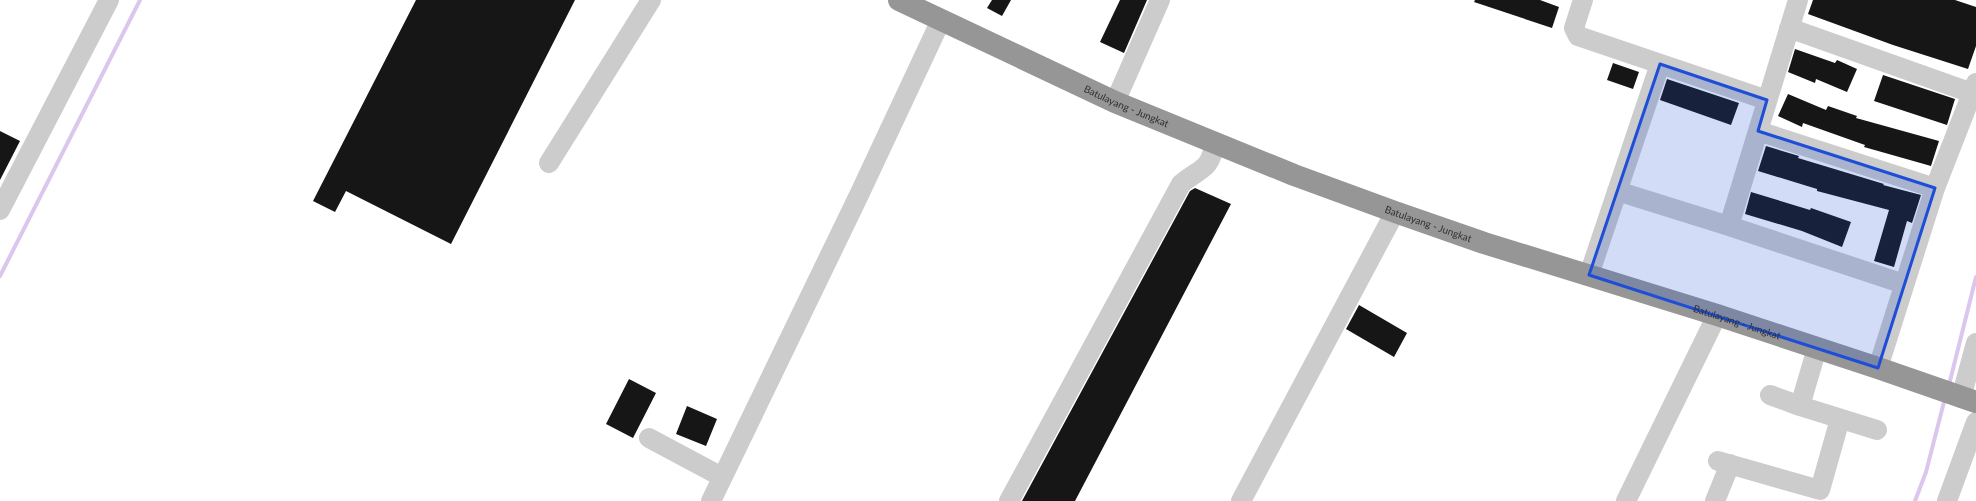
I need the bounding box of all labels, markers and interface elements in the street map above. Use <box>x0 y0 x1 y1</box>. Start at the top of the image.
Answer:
street label: Batulayang - Jungkat <box>1082 82 1171 130</box>
street label: Batulayang - Jungkat <box>1383 203 1474 244</box>
street label: Batulayang - Jungkat <box>1692 302 1783 342</box>

